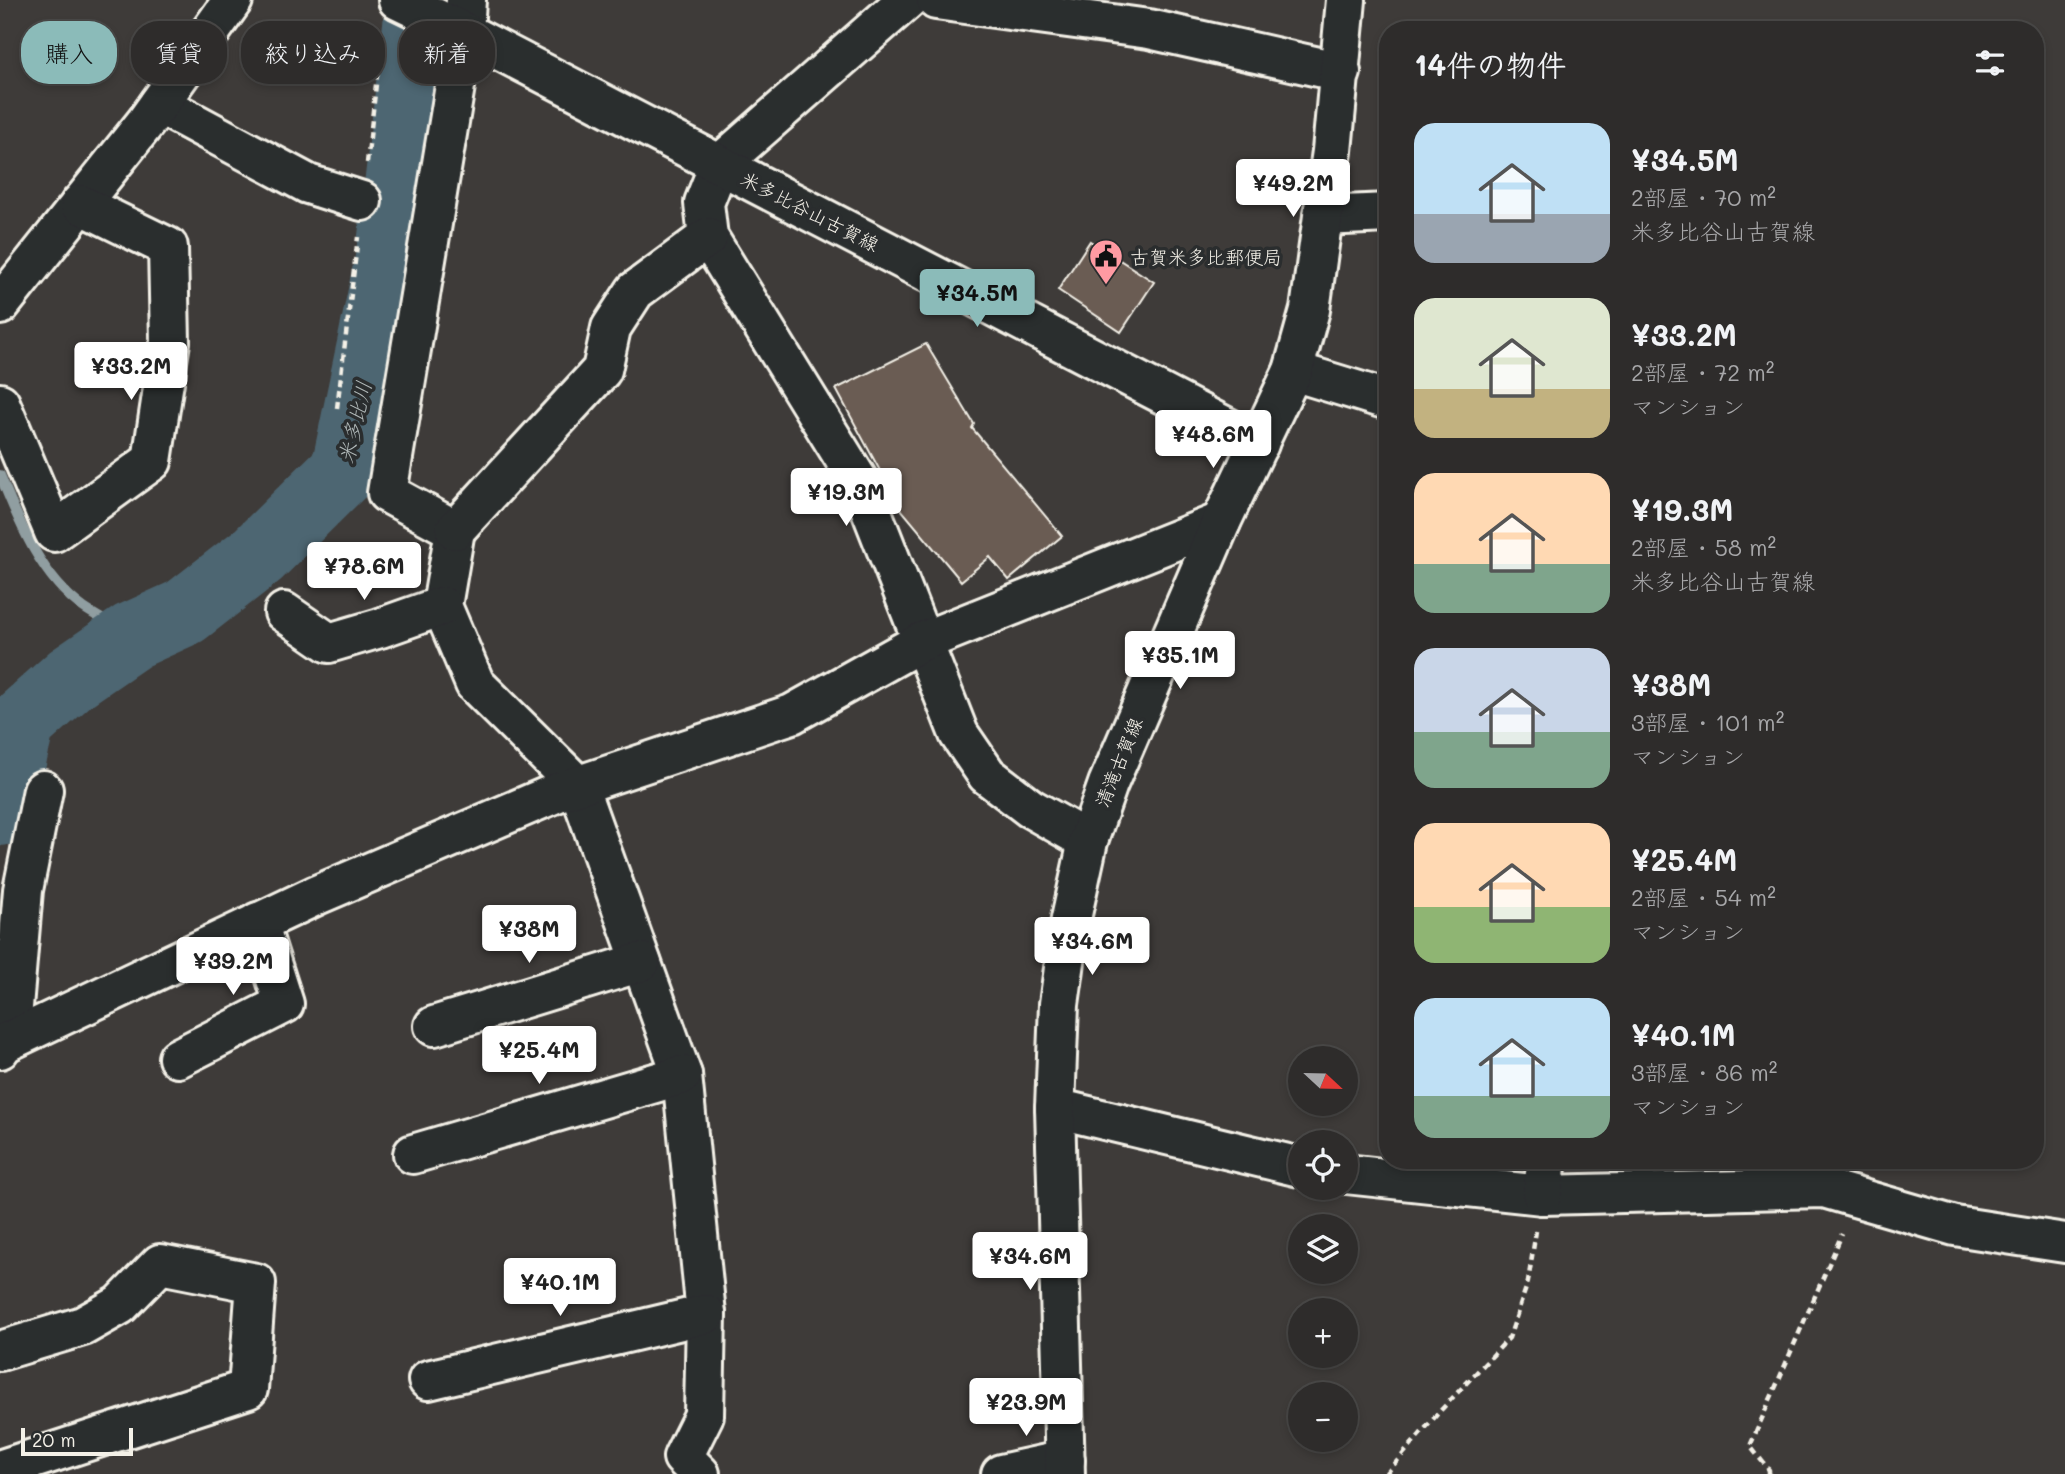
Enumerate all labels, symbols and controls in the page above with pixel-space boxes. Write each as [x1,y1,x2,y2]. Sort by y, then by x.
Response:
chip: 購入 [21,21,117,84]
chip: 賃貸 [131,21,227,84]
chip: 絞り込み [241,21,385,84]
chip: 新着 [399,21,495,84]
text: 14件の物件 [1414,44,1566,84]
icon: filters [1971,44,2009,82]
text: ¥34.5M [1631,139,1739,179]
icon: home [1470,151,1554,235]
pin: ¥49.2M [1236,160,1350,219]
street label: 米多比谷山古賀線 [737,165,883,257]
text: ¥49.2M [1252,167,1334,197]
text: 2部屋 · 70 m² [1631,182,1776,212]
text: 米多比谷山古賀線 [1631,216,1815,246]
public building icon: 古賀米多比郵便局 [1087,237,1125,286]
place label: 古賀米多比郵便局 [1130,244,1282,269]
pin: ¥34.5M [920,270,1034,329]
text: ¥34.5M [936,277,1018,307]
text: ¥33.2M [1631,314,1737,354]
icon: home [1470,326,1554,410]
pin: ¥33.2M [74,342,188,402]
text: ¥33.2M [90,350,172,380]
text: 2部屋 · 72 m² [1631,357,1775,387]
water label: 米多比川 [331,378,377,466]
text: マンション [1631,391,1745,421]
pin: ¥48.6M [1156,410,1270,470]
text: ¥48.6M [1171,418,1255,448]
pin: ¥19.3M [789,468,903,528]
text: ¥19.3M [807,476,885,506]
text: ¥19.3M [1631,489,1733,529]
icon: home [1470,501,1554,585]
text: 2部屋 · 58 m² [1631,532,1776,562]
pin: ¥78.6M [307,542,421,602]
text: ¥78.6M [323,550,405,580]
text: 米多比谷山古賀線 [1631,566,1815,596]
pin: ¥35.1M [1123,632,1237,691]
text: ¥35.1M [1141,639,1219,669]
text: ¥38M [1631,664,1712,704]
icon: home [1470,676,1554,760]
text: 3部屋 · 101 m² [1631,707,1784,737]
street label: 清滝古賀線 [1089,713,1147,811]
text: マンション [1631,741,1745,771]
text: ¥25.4M [1631,839,1737,879]
icon: home [1470,851,1554,935]
text: 2部屋 · 54 m² [1631,882,1776,912]
pin: ¥38M [488,906,570,965]
text: ¥38M [498,913,560,943]
text: マンション [1631,916,1745,946]
pin: ¥34.6M [1035,918,1149,977]
text: ¥34.6M [1050,925,1134,955]
pin: ¥39.2M [176,937,290,997]
text: ¥39.2M [192,945,274,975]
text: ¥40.1M [1631,1014,1736,1054]
pin: ¥25.4M [482,1026,596,1086]
icon: home [1470,1026,1554,1110]
text: ¥25.4M [498,1034,580,1064]
north arrow [1288,1046,1358,1116]
map controls [1288,1046,1358,1452]
text: 3部屋 · 86 m² [1631,1057,1777,1087]
text: マンション [1631,1091,1745,1121]
button: locate [1288,1130,1358,1200]
button: layers [1288,1214,1358,1284]
pin: ¥34.6M [973,1232,1087,1292]
text: ¥34.6M [988,1240,1072,1270]
pin: ¥40.1M [503,1258,617,1318]
text: ¥40.1M [520,1266,600,1296]
button: + [1288,1298,1358,1368]
pin: ¥23.9M [969,1378,1083,1438]
button: − [1288,1382,1358,1452]
text: ¥23.9M [985,1386,1067,1416]
scale bar [21,1425,133,1457]
text: 20 m [32,1427,76,1452]

